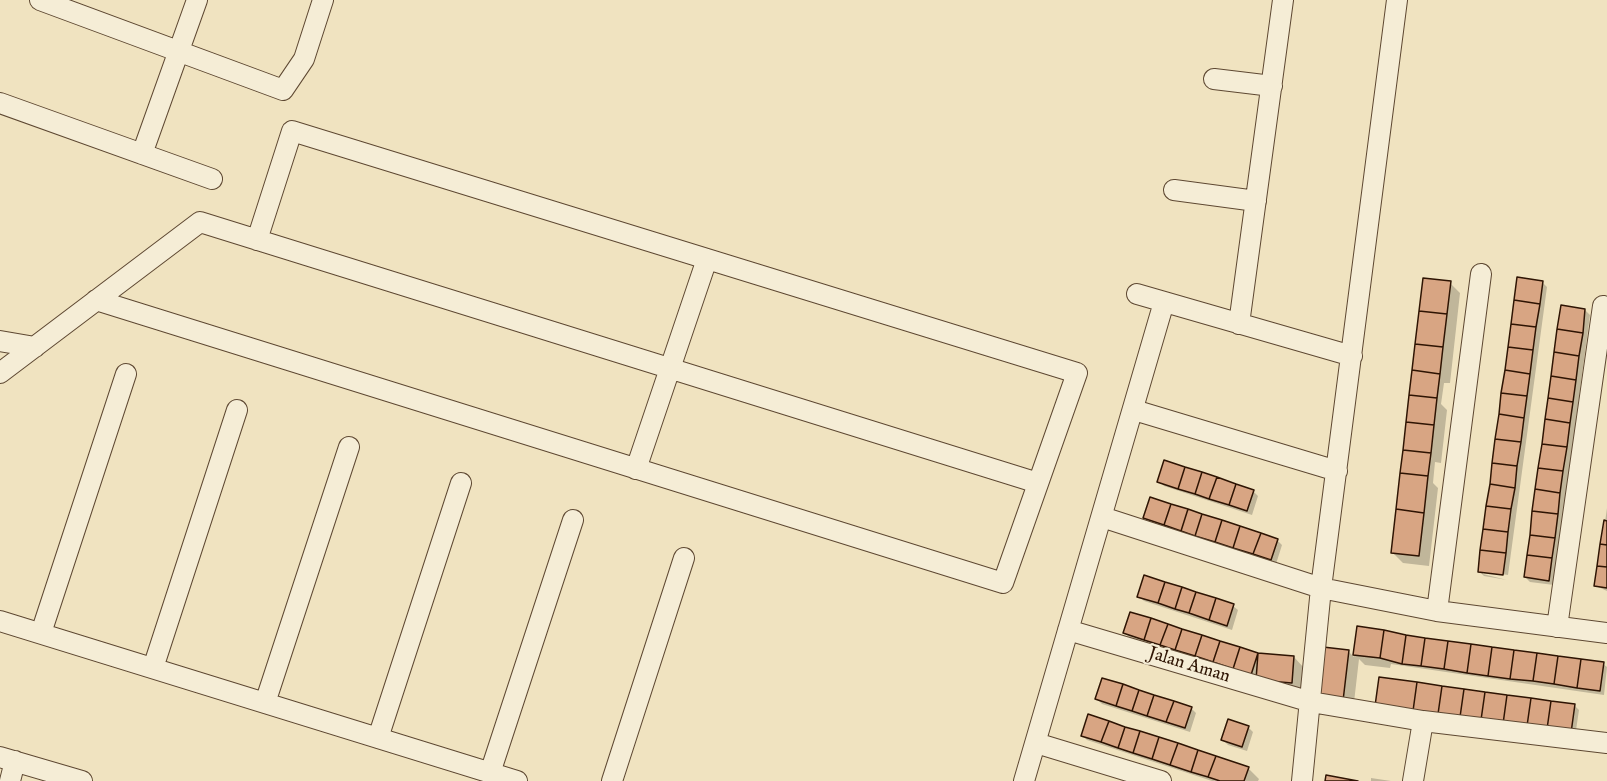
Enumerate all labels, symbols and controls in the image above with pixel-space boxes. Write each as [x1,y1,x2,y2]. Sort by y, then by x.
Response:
street label: Jalan Aman [1146,643,1232,689]

